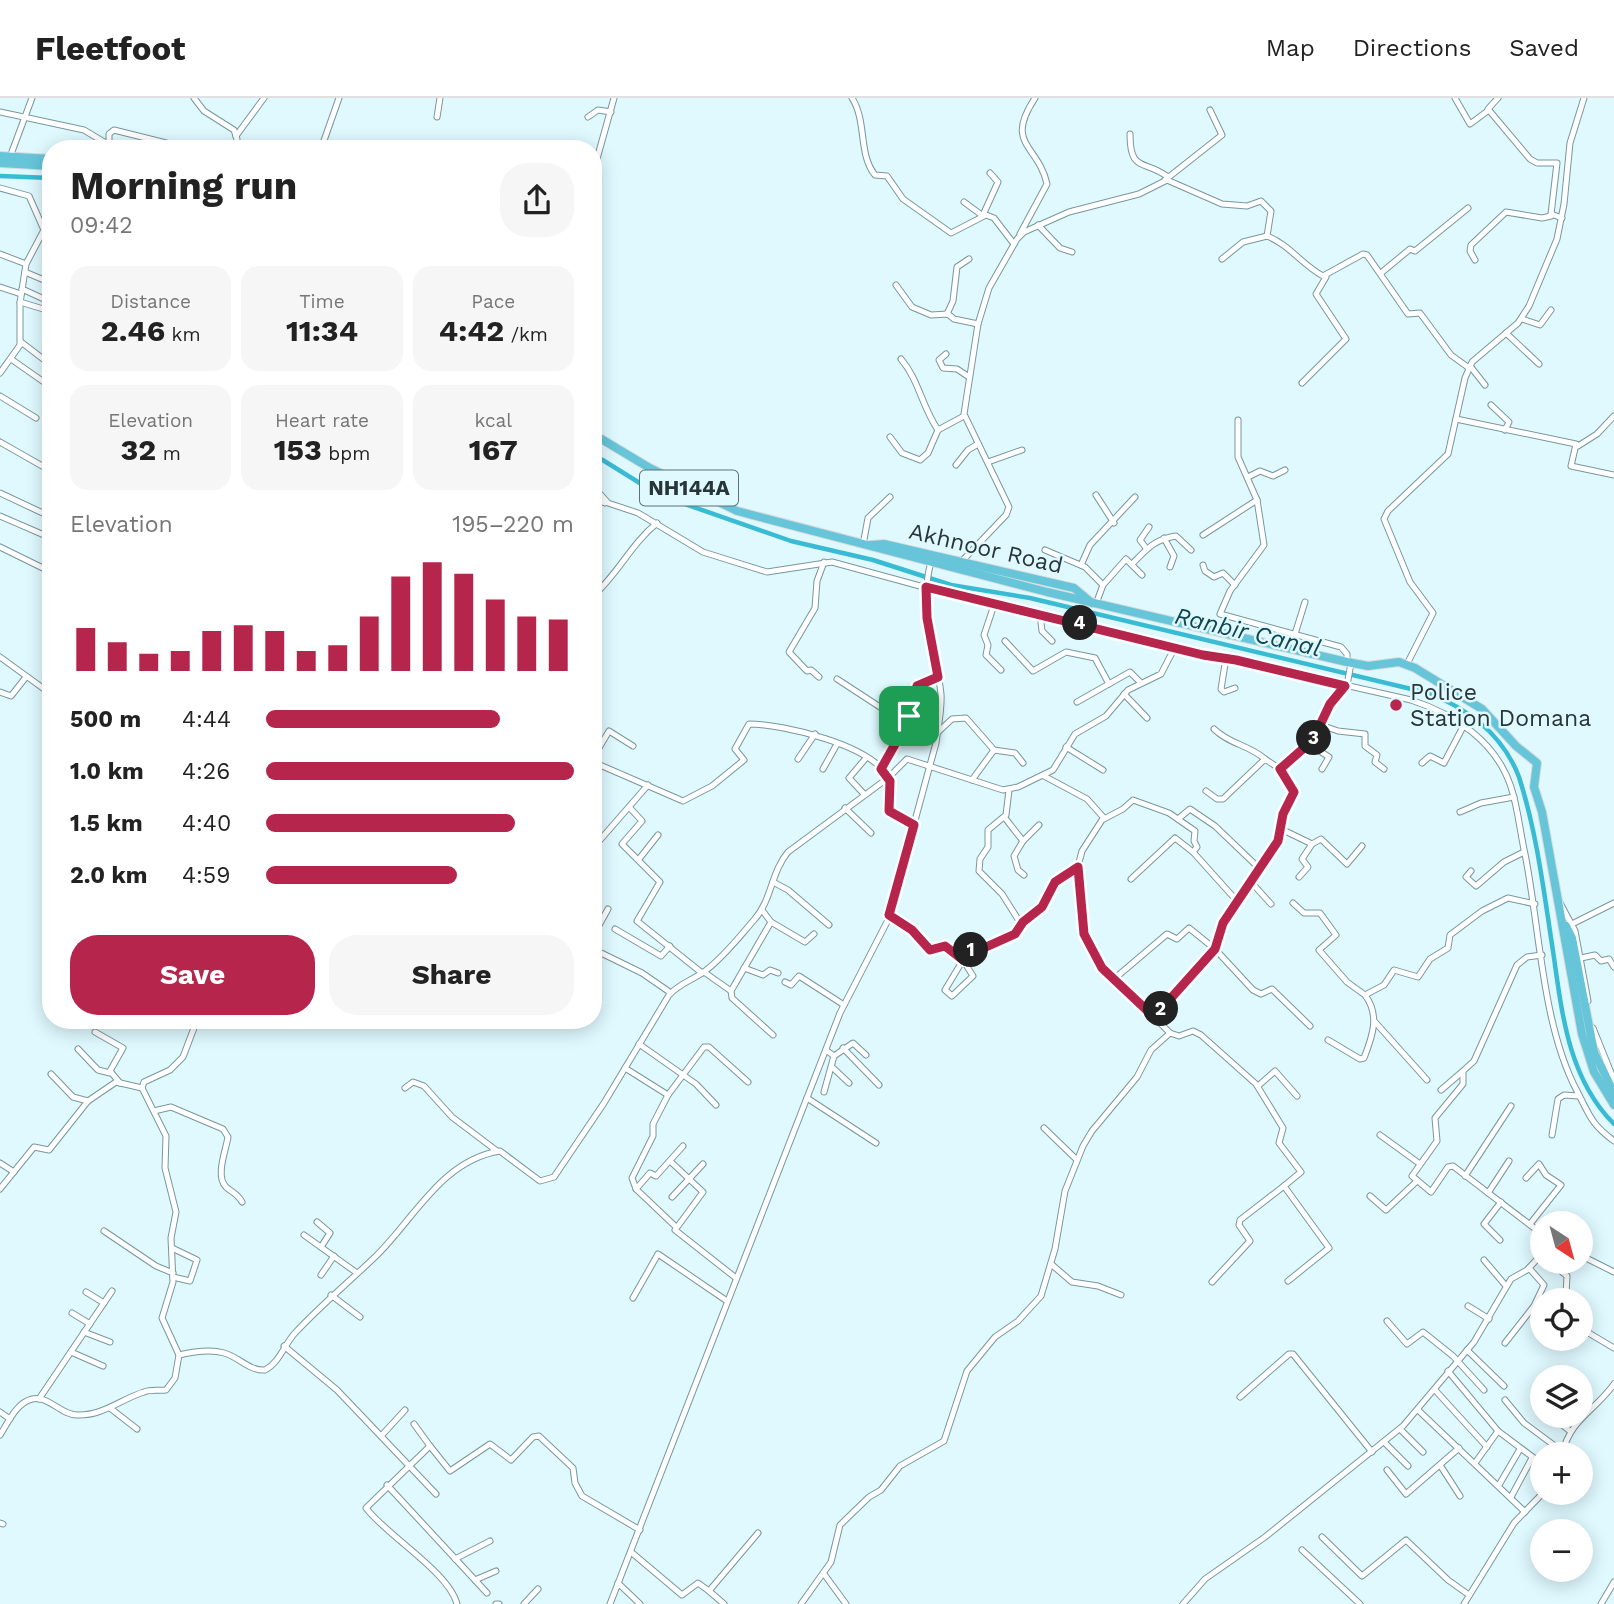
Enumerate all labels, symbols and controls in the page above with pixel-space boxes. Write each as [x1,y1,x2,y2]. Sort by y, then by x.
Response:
text: Fleetfoot [35,29,186,68]
text: Map [1266,34,1315,62]
text: Directions [1353,34,1471,62]
text: Saved [1509,34,1579,62]
button: share [500,163,574,237]
text: Morning run [70,164,297,208]
text: 09:42 [70,212,133,239]
text: Distance [110,290,191,313]
text: Time [299,290,345,313]
text: Pace [471,290,515,313]
text: 2.46 [101,313,165,348]
text: 11:34 [286,313,358,348]
text: 4:42 [439,313,504,348]
text: km [165,323,201,346]
text: /km [504,323,548,346]
text: Elevation [108,409,193,432]
text: Heart rate [275,409,369,432]
text: kcal [475,409,512,432]
text: 32 [121,432,156,467]
text: 153 [274,432,322,467]
text: 167 [469,432,518,467]
text: m [156,442,181,465]
text: bpm [322,442,370,465]
road number: NH144A [640,470,738,506]
text: Elevation [70,511,173,538]
text: 195–220 m [452,511,574,538]
street label: Akhnoor Road [906,518,1065,579]
water label: Ranbir Canal [1172,602,1324,662]
pin: 4 [1062,606,1098,640]
text: 4 [1073,611,1086,634]
place label: Police Station Domana [1410,679,1591,732]
pin [879,686,939,746]
icon: arrive [890,697,928,735]
marker: Police Station Domana [1388,697,1404,713]
text: 500 m [70,706,141,733]
text: 4:44 [182,706,231,733]
pin: 3 [1296,720,1332,756]
text: 3 [1308,726,1319,749]
text: 1.0 km [70,758,144,785]
text: 4:26 [182,758,230,785]
text: 1.5 km [70,810,143,837]
text: 4:40 [182,810,231,837]
text: 2.0 km [70,862,148,889]
text: 4:59 [182,862,230,889]
pin: 1 [954,932,988,968]
button: Save [70,935,315,1015]
button: Share [329,935,574,1015]
text: 1 [966,938,975,961]
pin: 2 [1144,992,1178,1026]
text: 2 [1155,997,1166,1020]
north arrow [1530,1211,1592,1274]
map controls [1530,1211,1593,1582]
button: locate [1530,1288,1593,1351]
button: layers [1530,1365,1593,1428]
button: + [1530,1442,1593,1505]
button: − [1530,1519,1593,1582]

